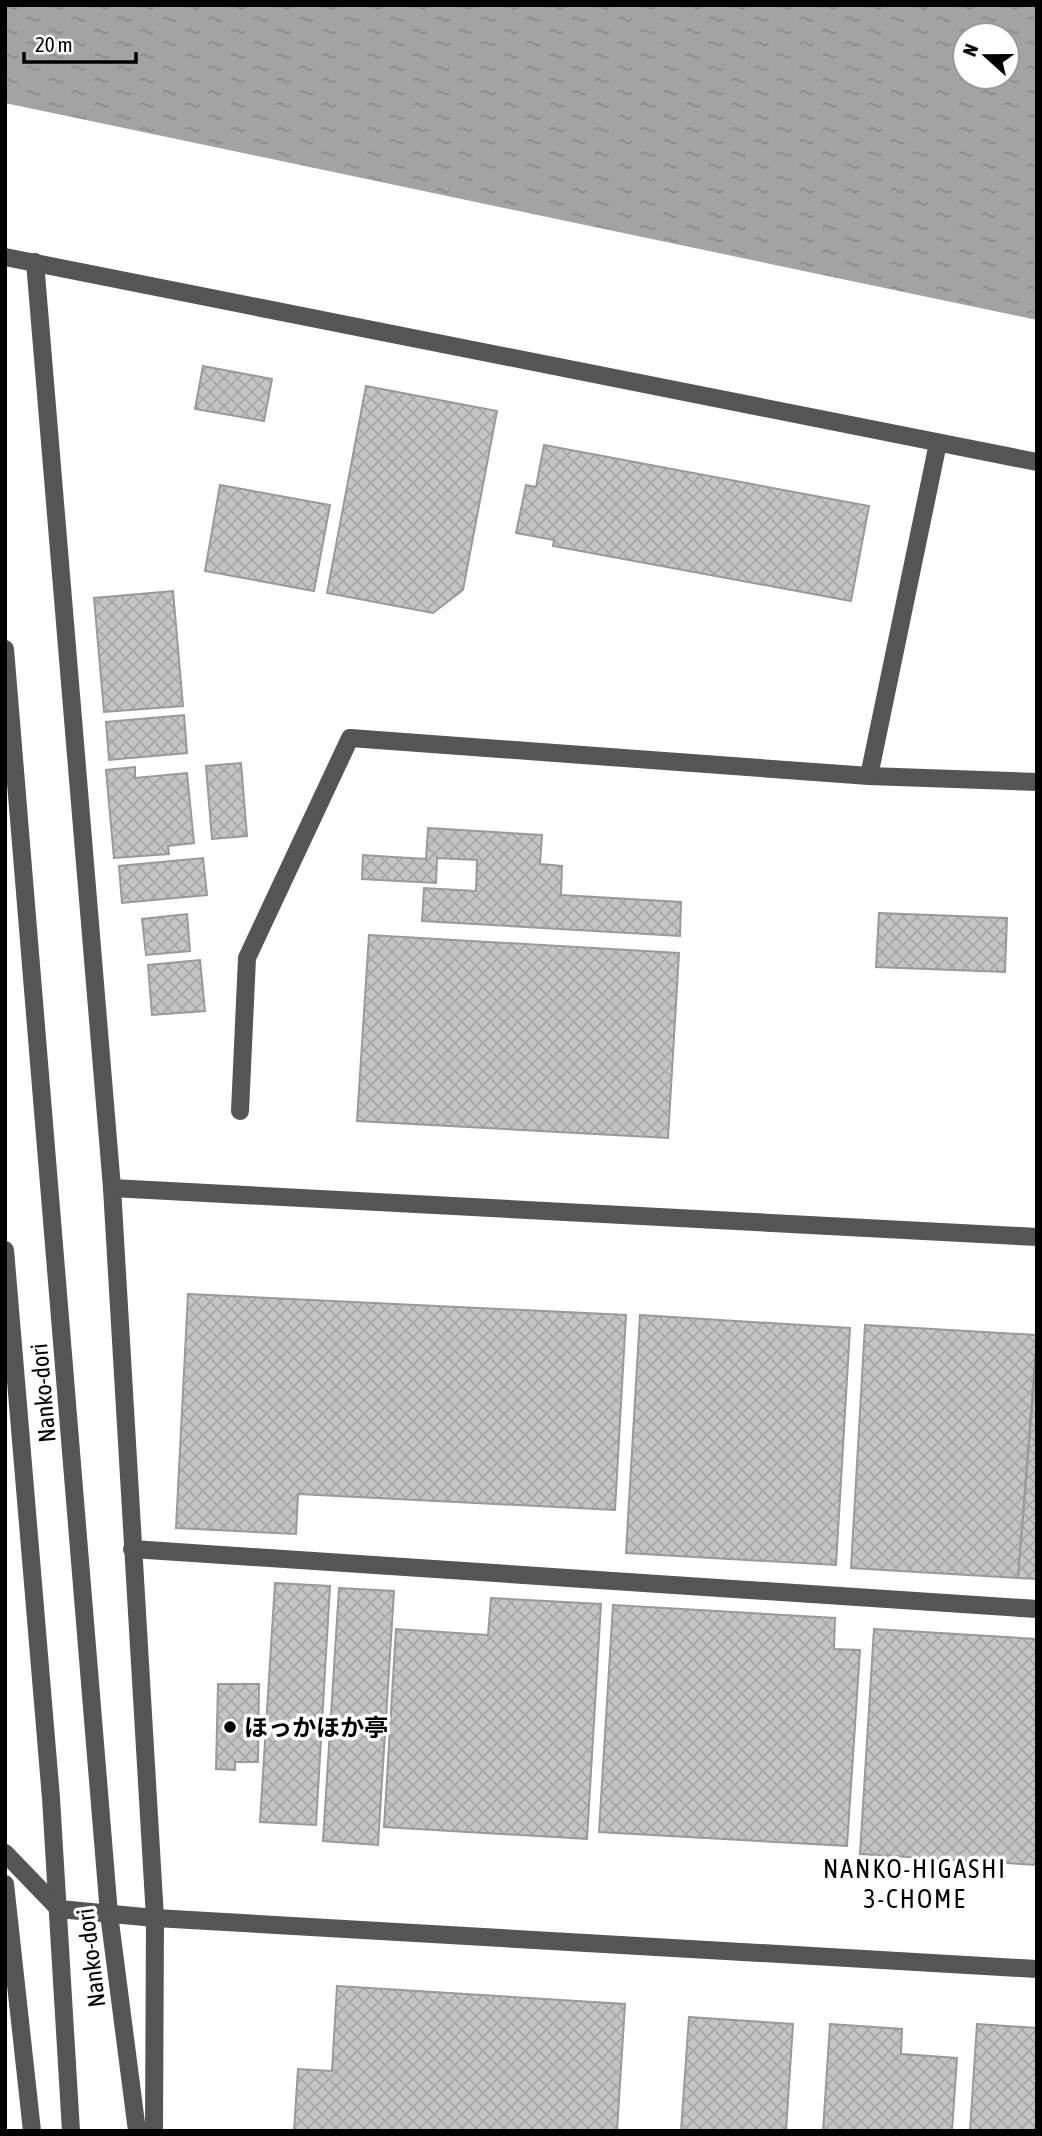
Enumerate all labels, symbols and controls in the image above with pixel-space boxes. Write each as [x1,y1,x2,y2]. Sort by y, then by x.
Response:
scale bar [24,21,136,65]
north arrow [951,21,1021,91]
text: 20 m [35,32,73,56]
text: N [958,41,982,59]
street label: Nanko-dori [25,1342,61,1444]
place label: ほっかほか亭 [244,1714,388,1741]
marker: ほっかほか亭 [222,1719,238,1735]
district label: NANKO-HIGASHI 3-CHOME [823,1854,1007,1914]
street label: Nanko-dori [72,1907,110,2009]

